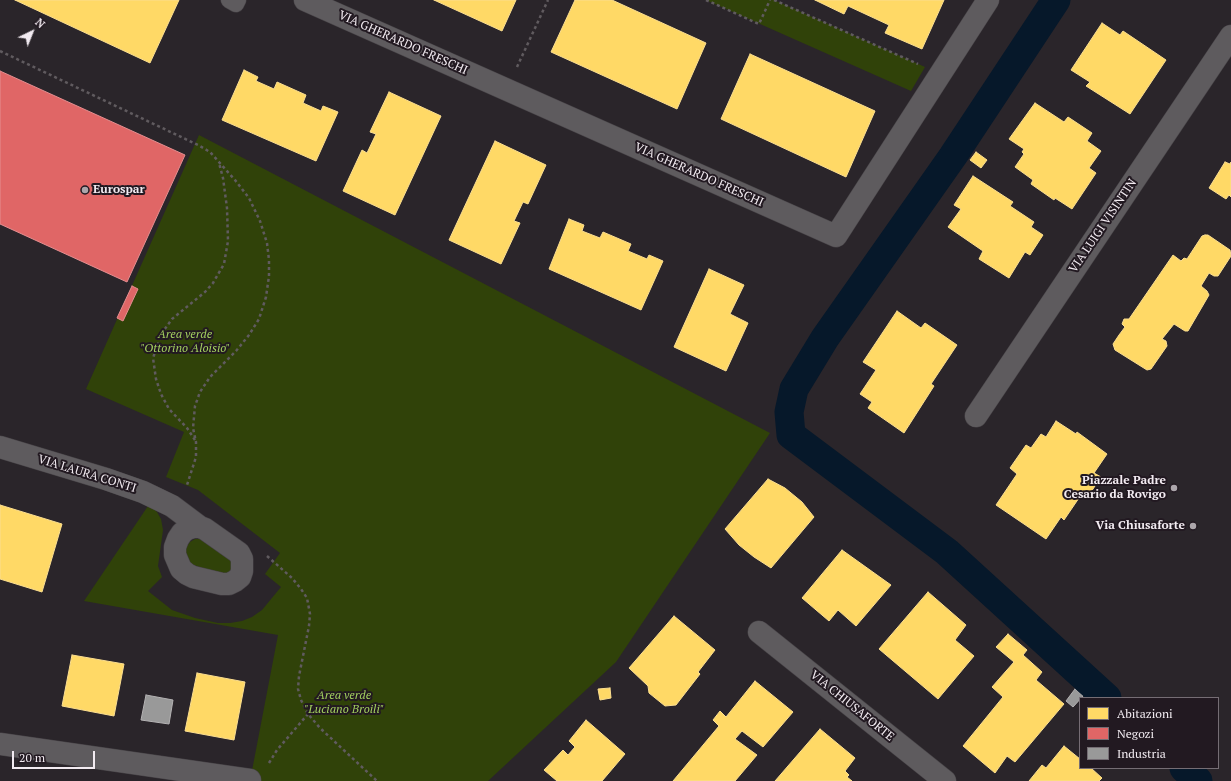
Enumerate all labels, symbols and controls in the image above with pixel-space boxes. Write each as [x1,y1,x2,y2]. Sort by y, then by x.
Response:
street label: VIA GHERARDO FRESCHI [336,8,470,78]
north arrow [12,12,52,52]
text: N [32,15,48,31]
street label: VIA GHERARDO FRESCHI [632,140,766,210]
street label: VIA LUIGI VISINTIN [1066,176,1140,276]
place label: Eurospar [93,183,145,197]
marker: Eurospar [80,185,90,195]
park label: Area verde "Ottorino Aloisio" [140,328,230,356]
street label: VIA LAURA CONTI [36,452,138,496]
place label: Piazzale Padre Cesario da Rovigo [1064,474,1166,502]
marker: Piazzale Padre Cesario da Rovigo [1169,483,1179,493]
place label: Via Chiusaforte [1095,519,1185,533]
marker: Via Chiusaforte [1188,521,1198,531]
street label: VIA CHIUSAFORTE [807,668,897,744]
park label: Area verde "Luciano Broili" [304,689,384,717]
legend [1079,697,1219,769]
text: Abitazioni [1117,706,1173,721]
text: Negozi [1117,726,1154,741]
scale bar [14,743,97,769]
text: Industria [1117,746,1166,761]
text: 20 m [19,750,45,765]

